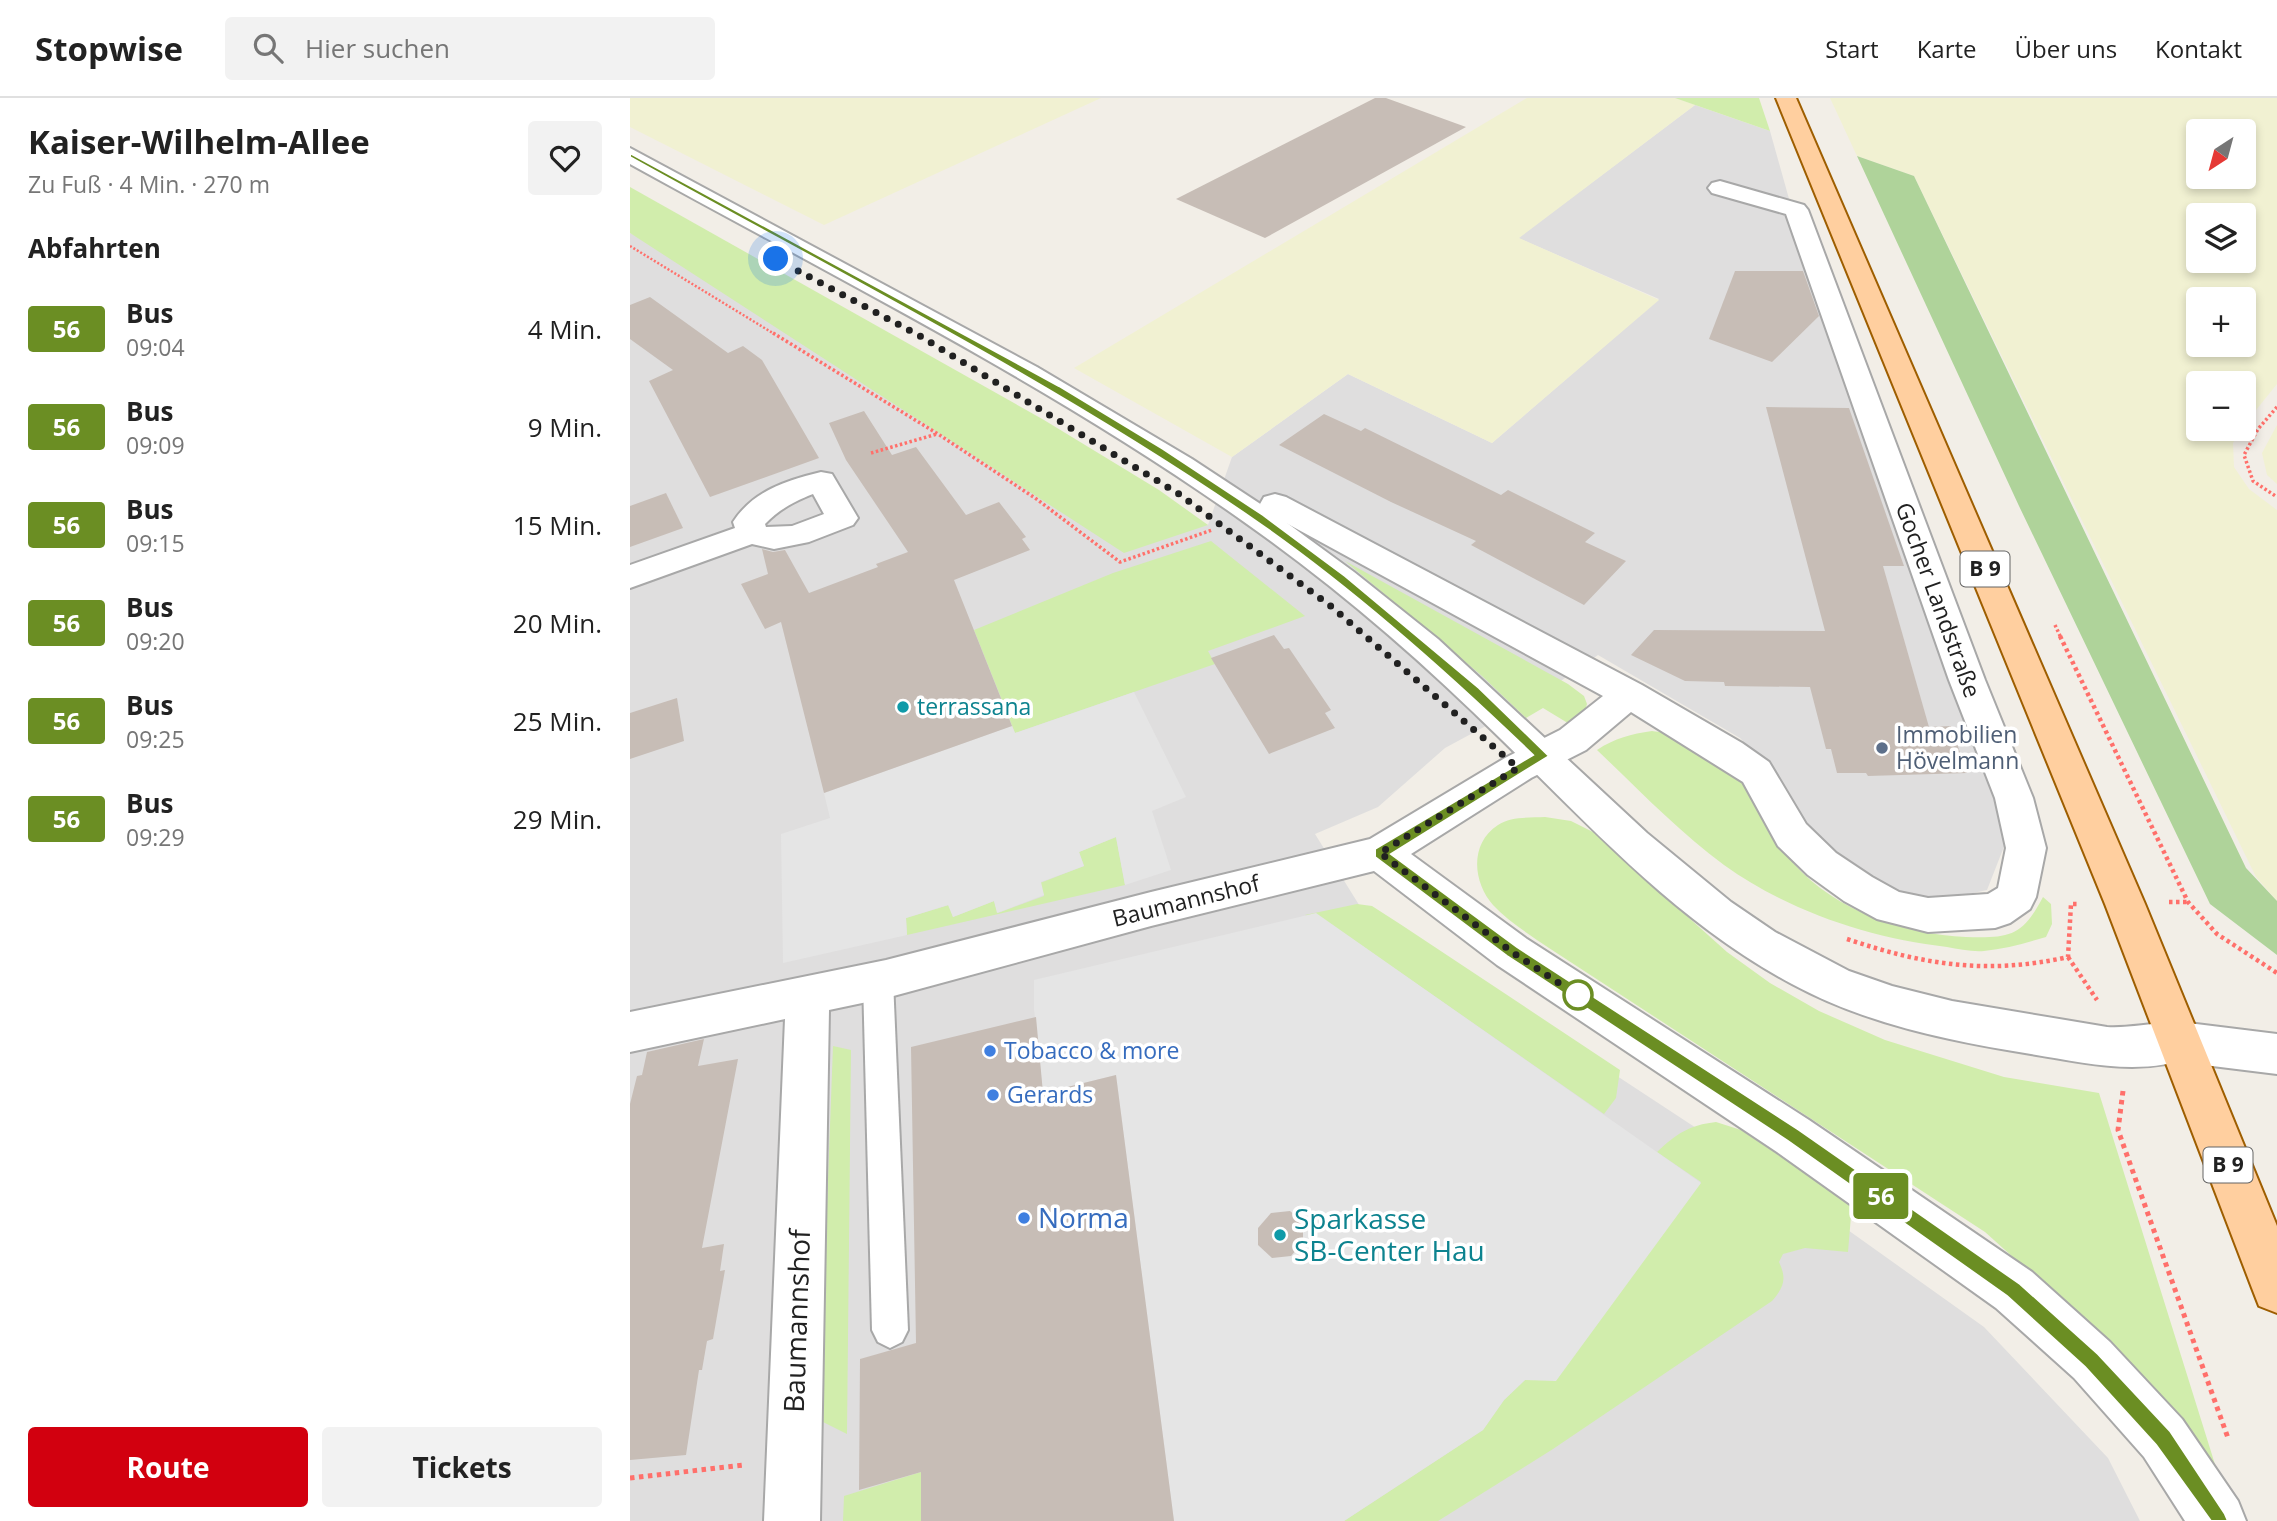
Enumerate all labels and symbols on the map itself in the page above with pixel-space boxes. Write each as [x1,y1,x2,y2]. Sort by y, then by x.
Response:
north arrow [2186,119,2256,189]
your location [758,241,793,276]
street label: Gocher Landstraße [1889,498,1989,702]
road number: B 9 [1960,552,2010,587]
place label: terrassana [917,690,1031,722]
marker: terrassana [895,699,911,715]
place label: Immobilien Hövelmann [1896,718,2019,776]
marker: Immobilien Hövelmann [1874,740,1890,756]
street label: Baumannshof [1109,866,1264,934]
unlabelled marker [1563,980,1593,1010]
place label: Tobacco & more [1004,1034,1179,1066]
marker: Tobacco & more [982,1043,998,1059]
place label: Gerards [1007,1078,1093,1110]
marker: Gerards [985,1087,1001,1103]
road number: B 9 [2204,1148,2252,1182]
line badge: 56 [1850,1173,1912,1219]
place label: Norma [1038,1198,1129,1236]
place label: Sparkasse SB-Center Hau [1294,1199,1485,1269]
marker: Norma [1016,1210,1032,1226]
street label: Baumannshof [774,1227,818,1413]
marker: Sparkasse SB-Center Hau [1272,1227,1288,1243]

